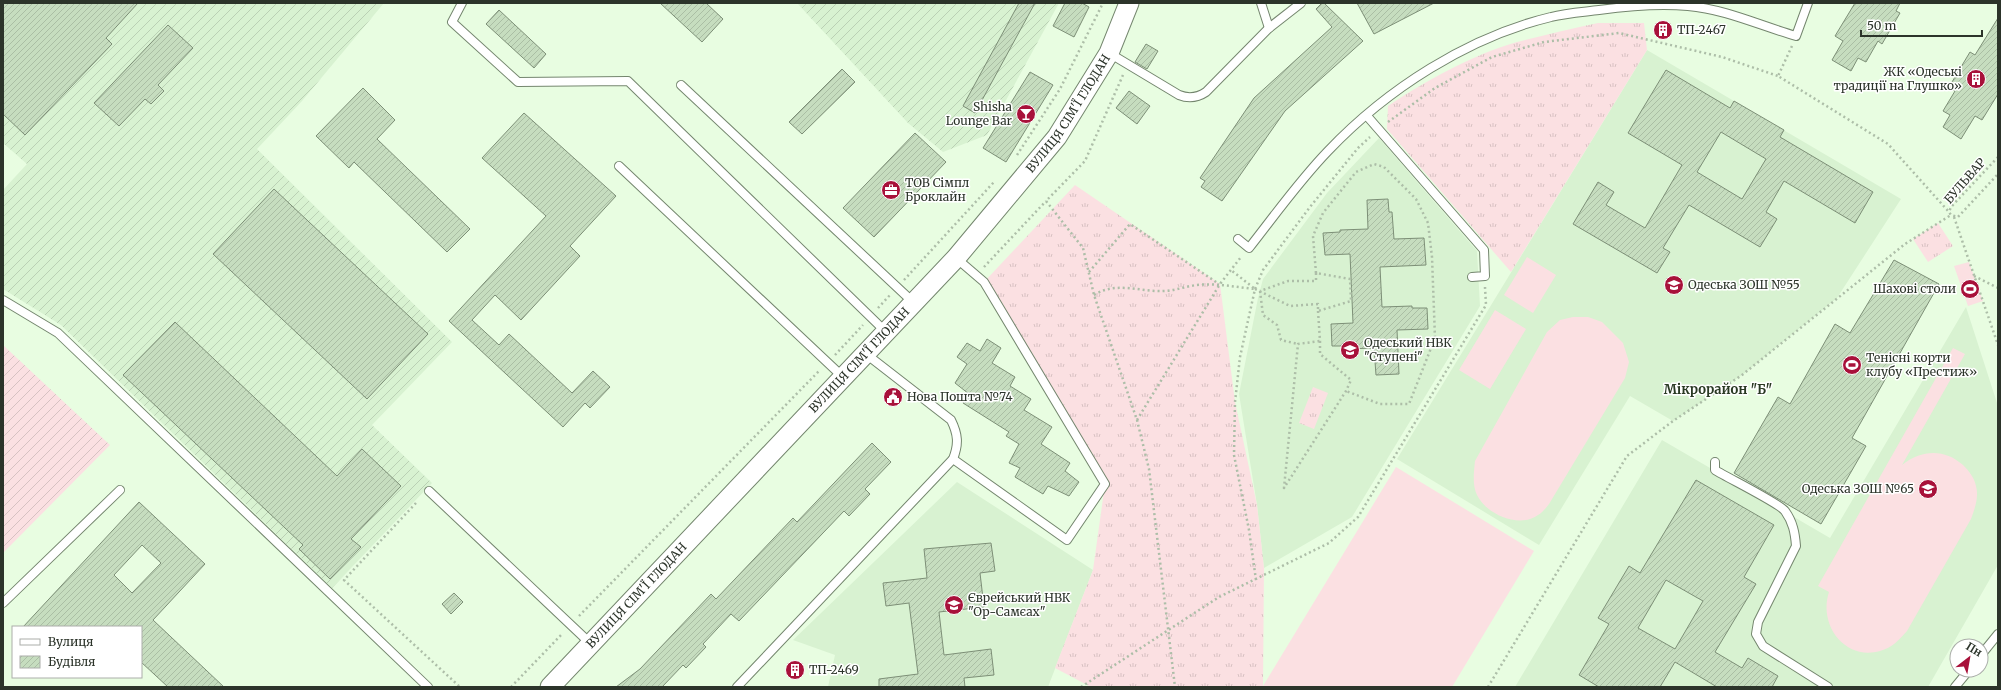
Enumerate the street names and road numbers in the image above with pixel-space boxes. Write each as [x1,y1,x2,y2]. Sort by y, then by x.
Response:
street label: ВУЛИЦЯ СІМ'Ї ГЛОДАН [1023,51,1113,175]
street label: БУЛЬВАР [1941,154,1989,207]
street label: ВУЛИЦЯ СІМ'Ї ГЛОДАН [806,304,913,416]
street label: ВУЛИЦЯ СІМ'Ї ГЛОДАН [583,539,690,651]

